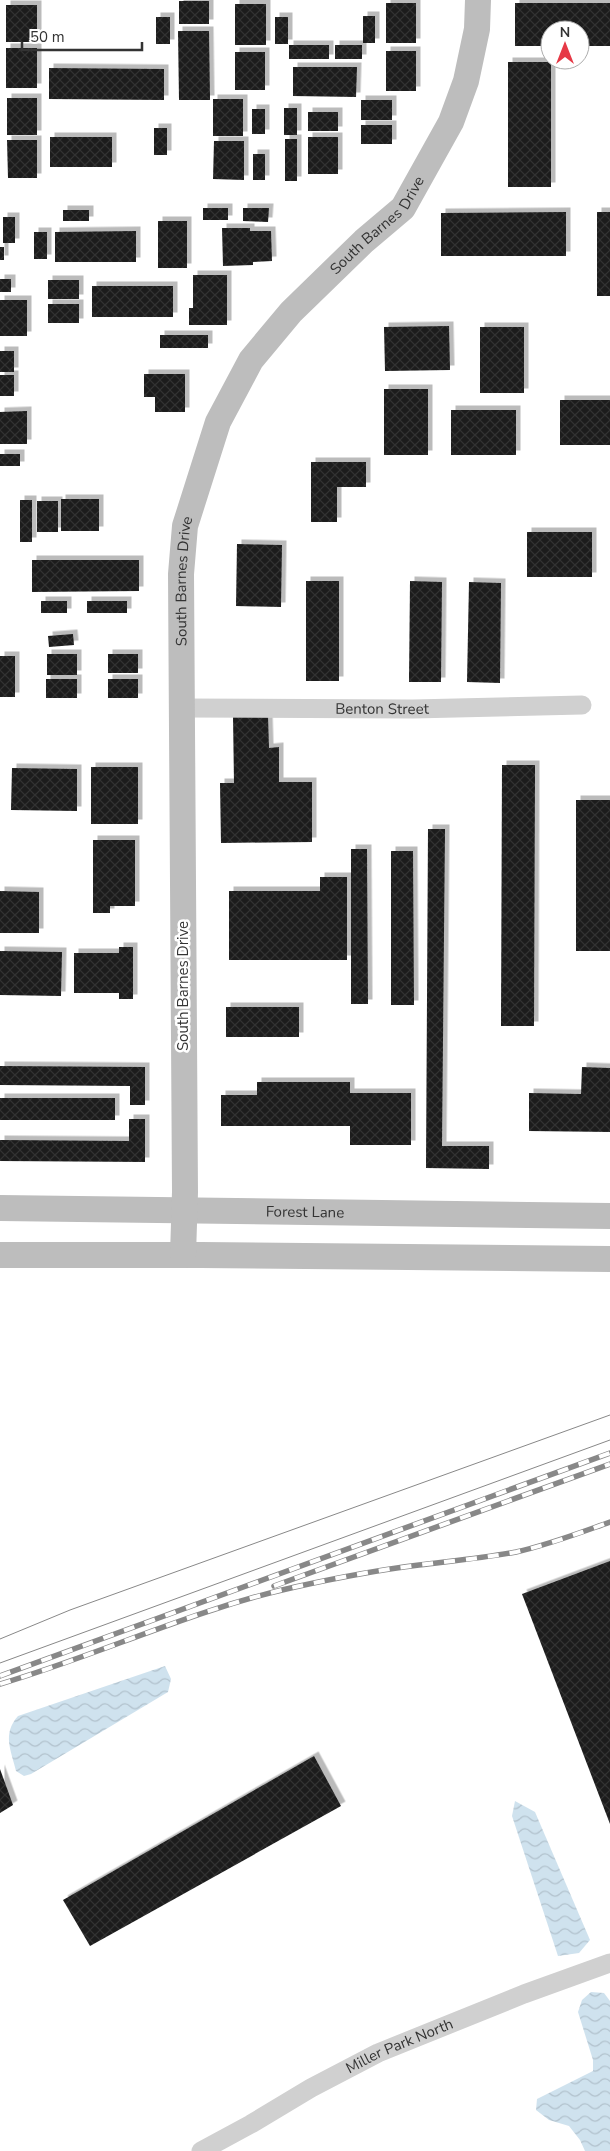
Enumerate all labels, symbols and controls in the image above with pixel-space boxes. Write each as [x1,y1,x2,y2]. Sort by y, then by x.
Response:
scale bar [22,20,142,52]
north arrow [540,20,590,70]
text: N [560,23,570,42]
text: 50 m [30,27,65,47]
street label: South Barnes Drive [325,172,429,279]
street label: South Barnes Drive [171,513,198,646]
street label: Benton Street [335,699,430,719]
street label: South Barnes Drive [173,921,193,1051]
street label: Forest Lane [266,1201,344,1223]
street label: Miller Park North [342,2014,456,2078]

